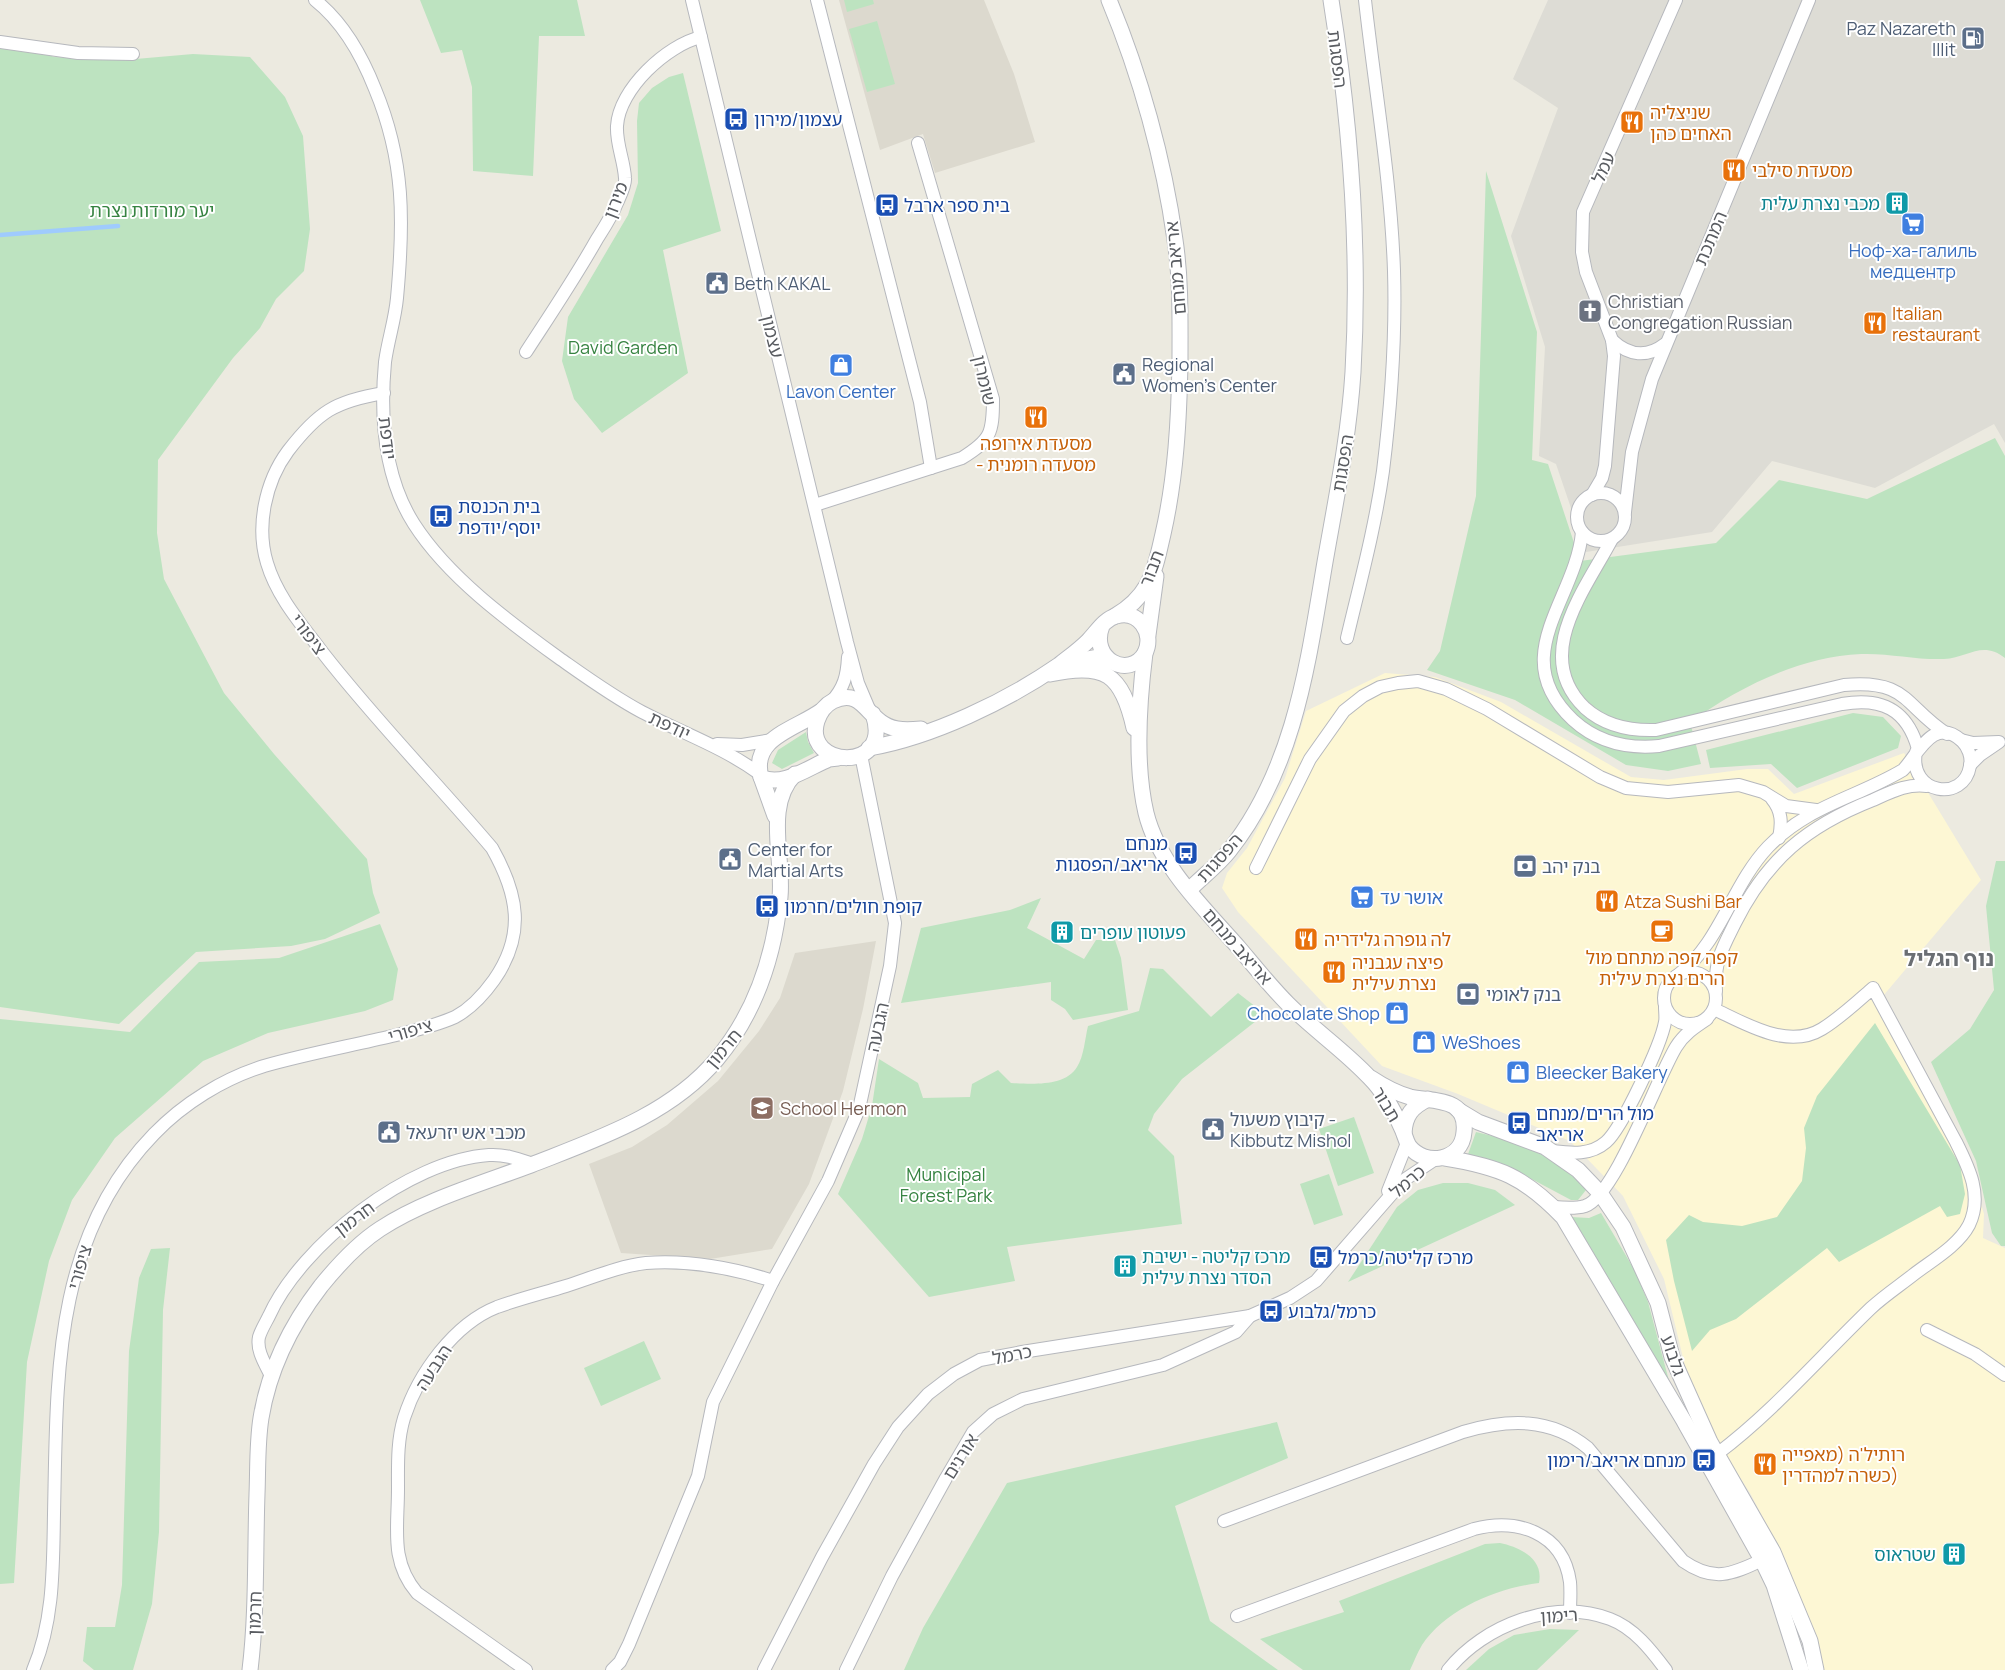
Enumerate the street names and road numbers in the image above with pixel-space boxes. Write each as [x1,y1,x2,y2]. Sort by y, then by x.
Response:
street label: הפסגות [1323,29,1353,89]
street label: עמל [1586,148,1620,186]
street label: מירון [597,178,633,222]
street label: המתכת [1688,207,1732,269]
street label: אריאב מנחם [1159,220,1191,316]
street label: עצמון [756,312,790,360]
street label: שומרון [968,352,1002,408]
street label: יודפת [373,415,403,461]
street label: הפסגות [1326,432,1358,494]
street label: תבור [1133,546,1169,590]
street label: ציפורי [286,609,332,659]
street label: יודפת [645,705,695,745]
street label: הפסגות [1191,827,1247,887]
street label: אריאב מנחם [1198,903,1278,989]
street label: הגבעה [860,1000,894,1054]
street label: ציפורי [385,1012,435,1048]
street label: חרמון [700,1023,746,1073]
street label: תבור [1367,1082,1407,1126]
street label: כרמל [1384,1159,1430,1203]
street label: חרמון [329,1195,379,1241]
street label: ציפורי [61,1242,97,1292]
street label: גלבוע [1656,1331,1692,1379]
street label: כרמל [990,1338,1034,1370]
street label: הגבעה [409,1339,457,1395]
street label: אורנים [937,1429,983,1483]
street label: חרמון [241,1590,267,1636]
street label: רימון [1539,1602,1579,1628]

